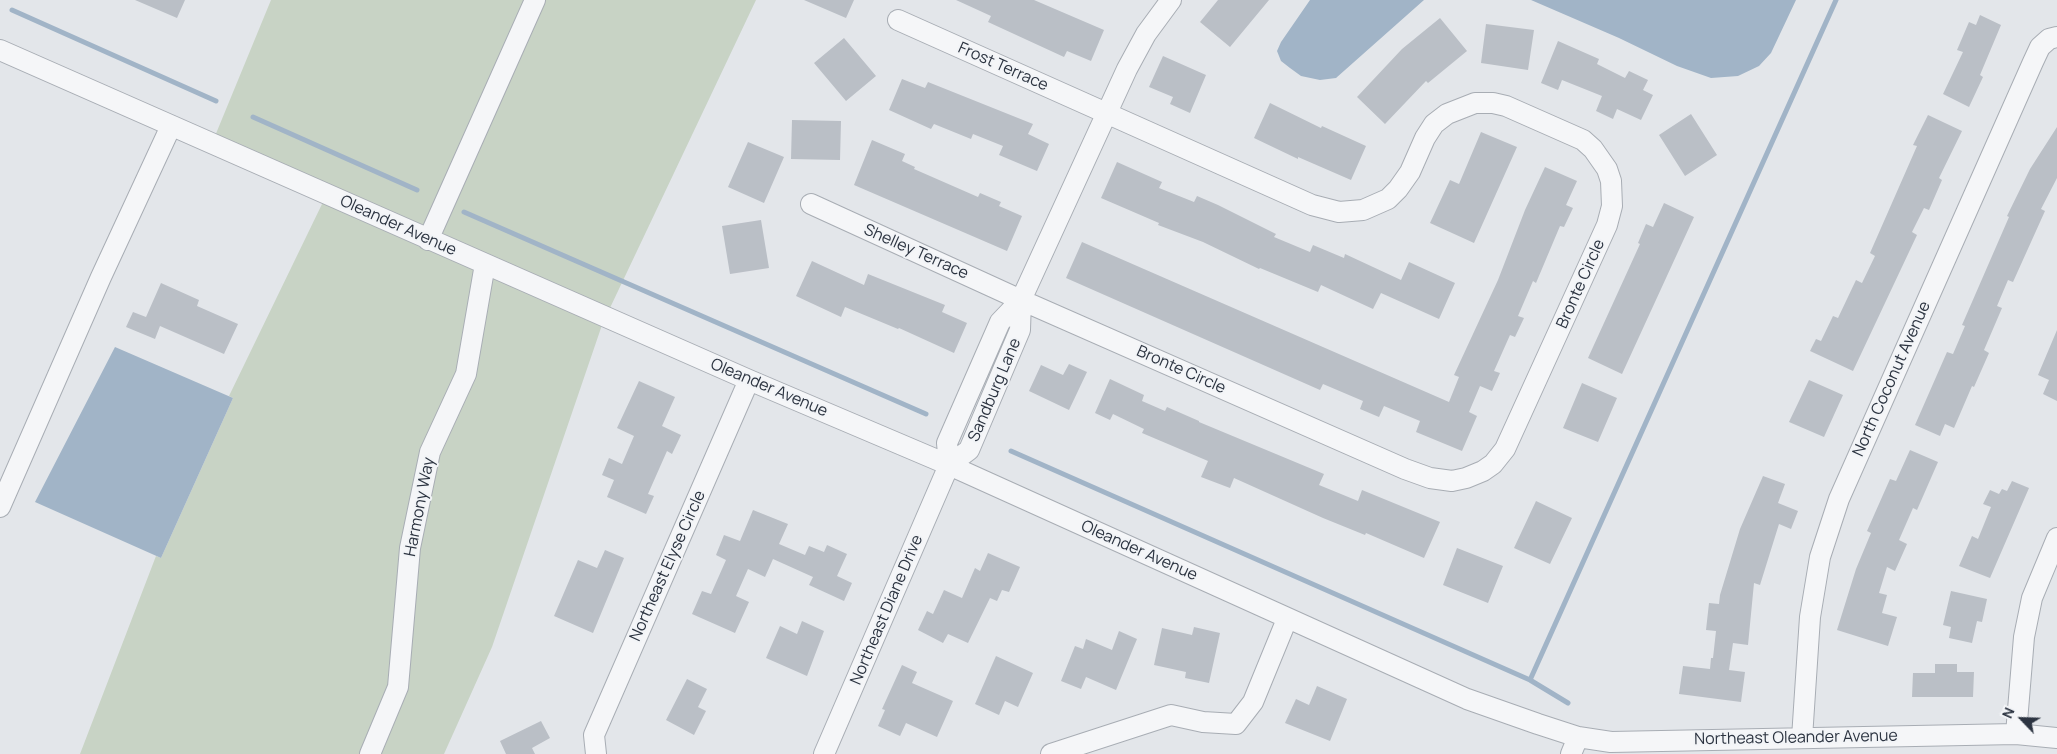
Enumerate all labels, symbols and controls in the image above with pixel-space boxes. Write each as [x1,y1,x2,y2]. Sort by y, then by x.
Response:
street label: Frost Terrace [955,39,1051,95]
street label: Oleander Avenue [337,192,459,260]
street label: Shelley Terrace [861,220,971,284]
street label: Bronte Circle [1553,236,1609,332]
street label: North Coconut Avenue [1849,299,1935,459]
street label: Sandburg Lane [965,335,1025,445]
street label: Bronte Circle [1133,342,1229,398]
street label: Oleander Avenue [708,355,830,421]
street label: Harmony Way [401,456,439,558]
street label: Northeast Elyse Circle [626,488,710,644]
street label: Oleander Avenue [1078,517,1200,585]
street label: Northeast Diane Drive [847,532,927,688]
north arrow [1997,694,2047,744]
text: N [1997,704,2019,721]
street label: Northeast Oleander Avenue [1694,727,1898,749]

